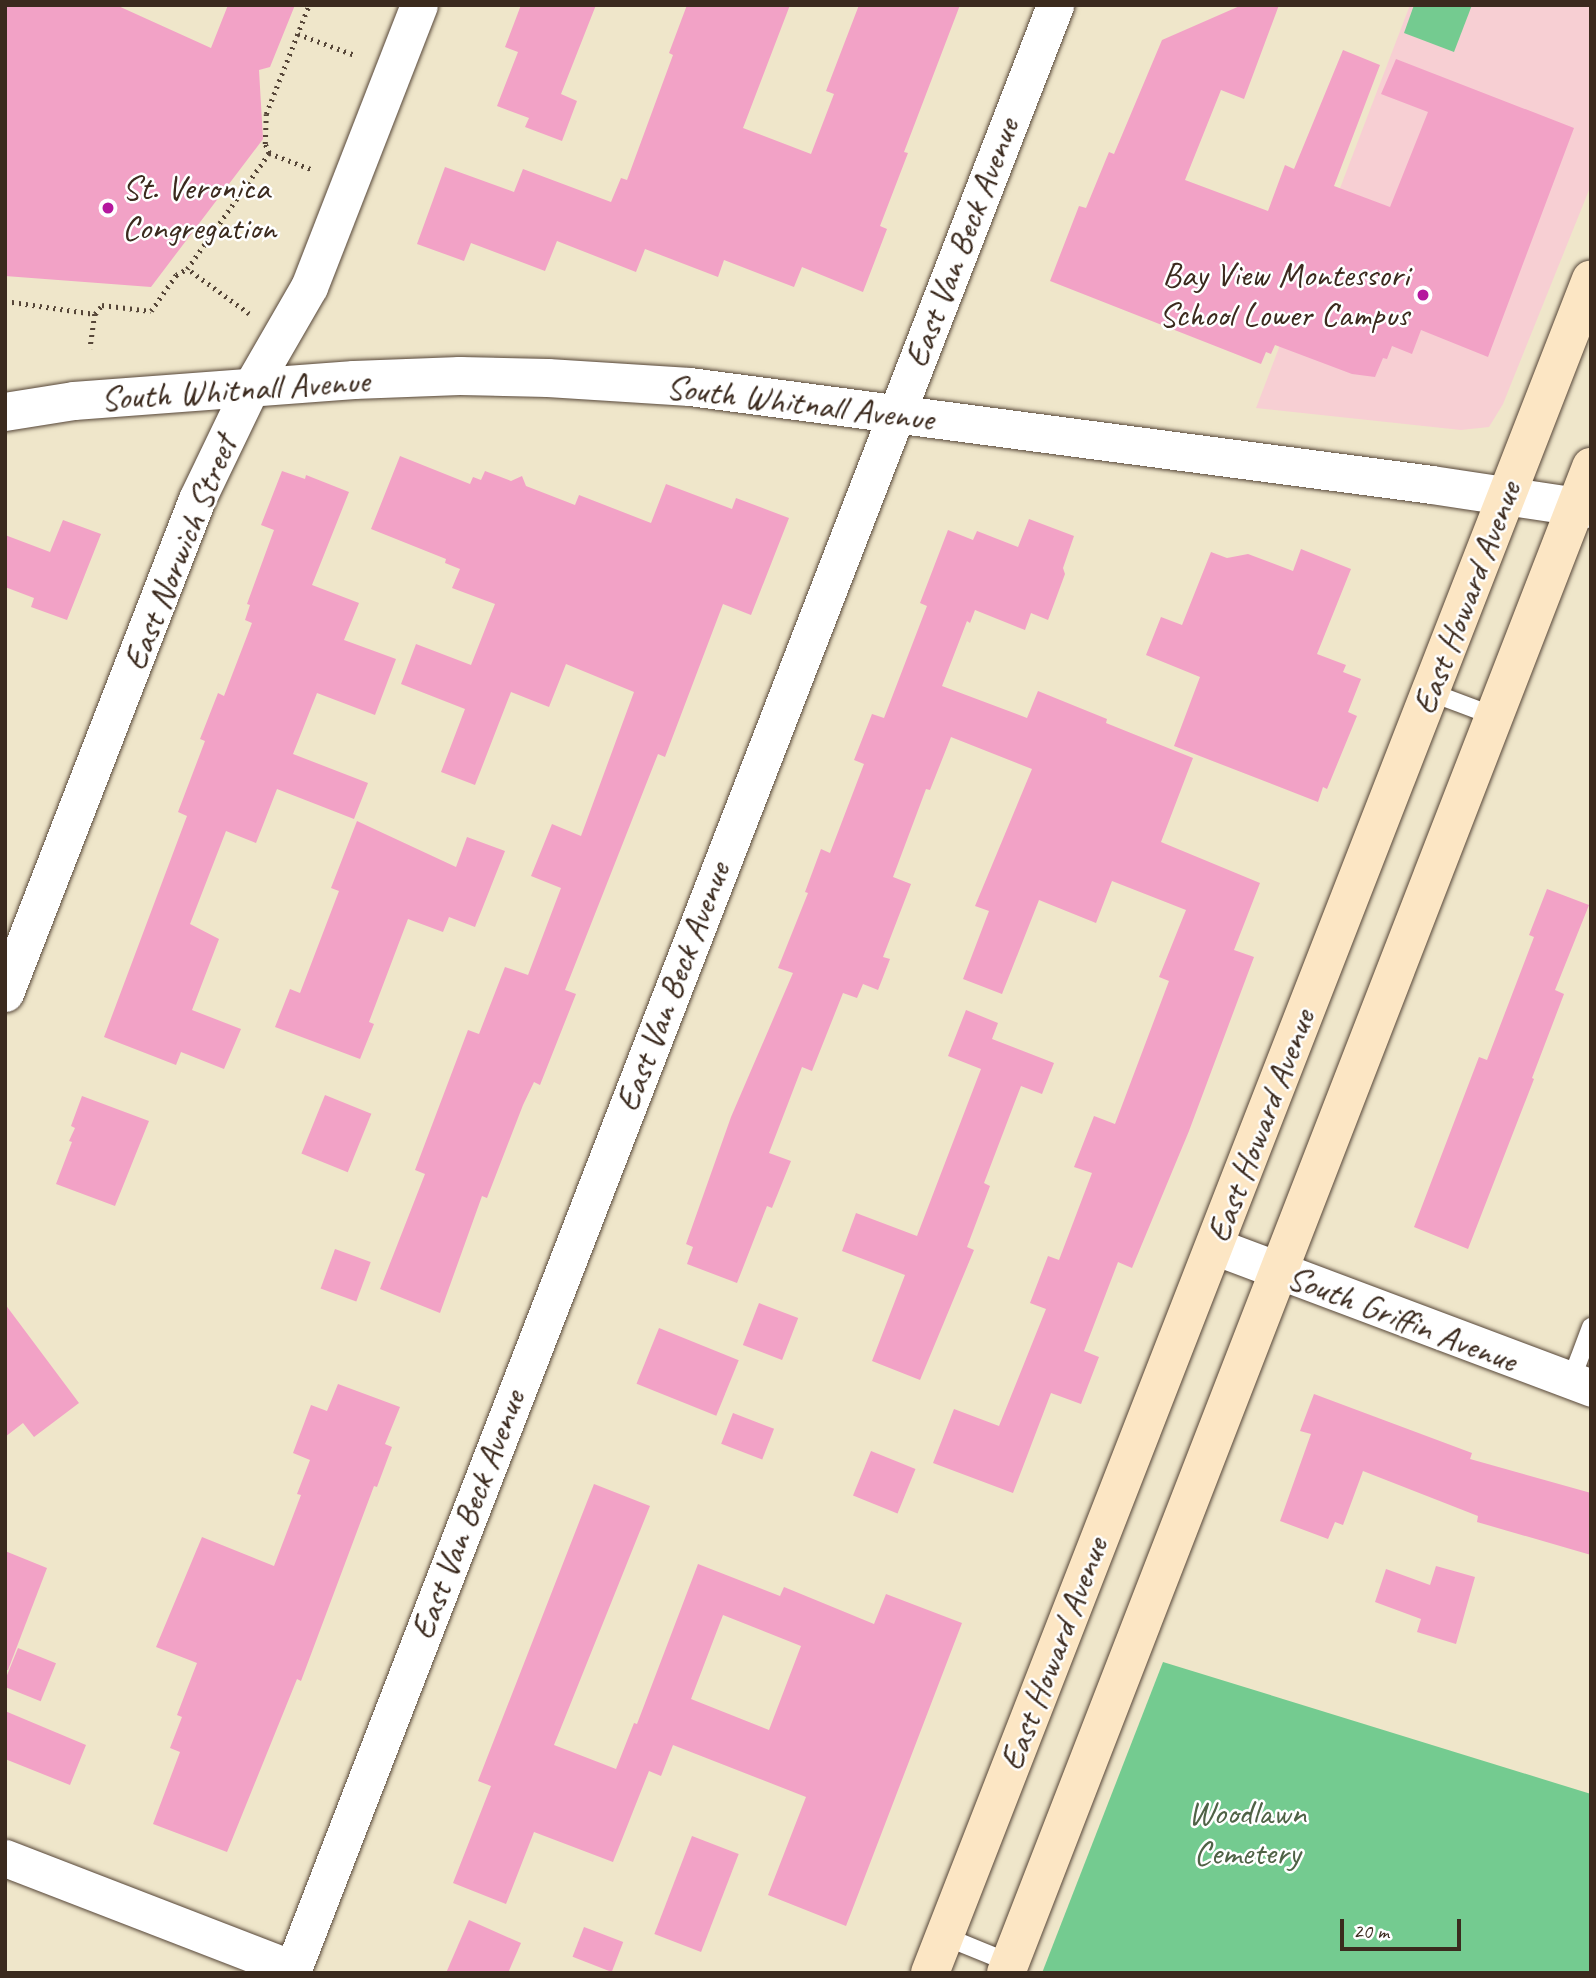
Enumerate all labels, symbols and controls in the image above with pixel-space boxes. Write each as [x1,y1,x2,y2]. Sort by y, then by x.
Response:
street label: East Van Beck Avenue [895,112,1029,374]
place label: St. Veronica Congregation [122,167,276,249]
marker: St. Veronica Congregation [100,200,116,216]
place label: Bay View Montessori School Lower Campus [1158,254,1409,336]
marker: Bay View Montessori School Lower Campus [1415,287,1431,303]
street label: South Whitnall Avenue [99,360,371,420]
street label: South Whitnall Avenue [664,366,936,440]
street label: East Norwich Street [114,429,246,677]
street label: East Howard Avenue [1404,476,1530,720]
street label: East Van Beck Avenue [606,856,740,1118]
street label: East Howard Avenue [1198,1004,1324,1248]
street label: South Griffin Avenue [1282,1256,1522,1382]
street label: East Van Beck Avenue [401,1384,535,1646]
street label: East Howard Avenue [991,1532,1117,1776]
park label: Woodlawn Cemetery [1188,1792,1306,1874]
scale bar [1344,1904,1465,1948]
text: 20 m [1353,1918,1389,1944]

